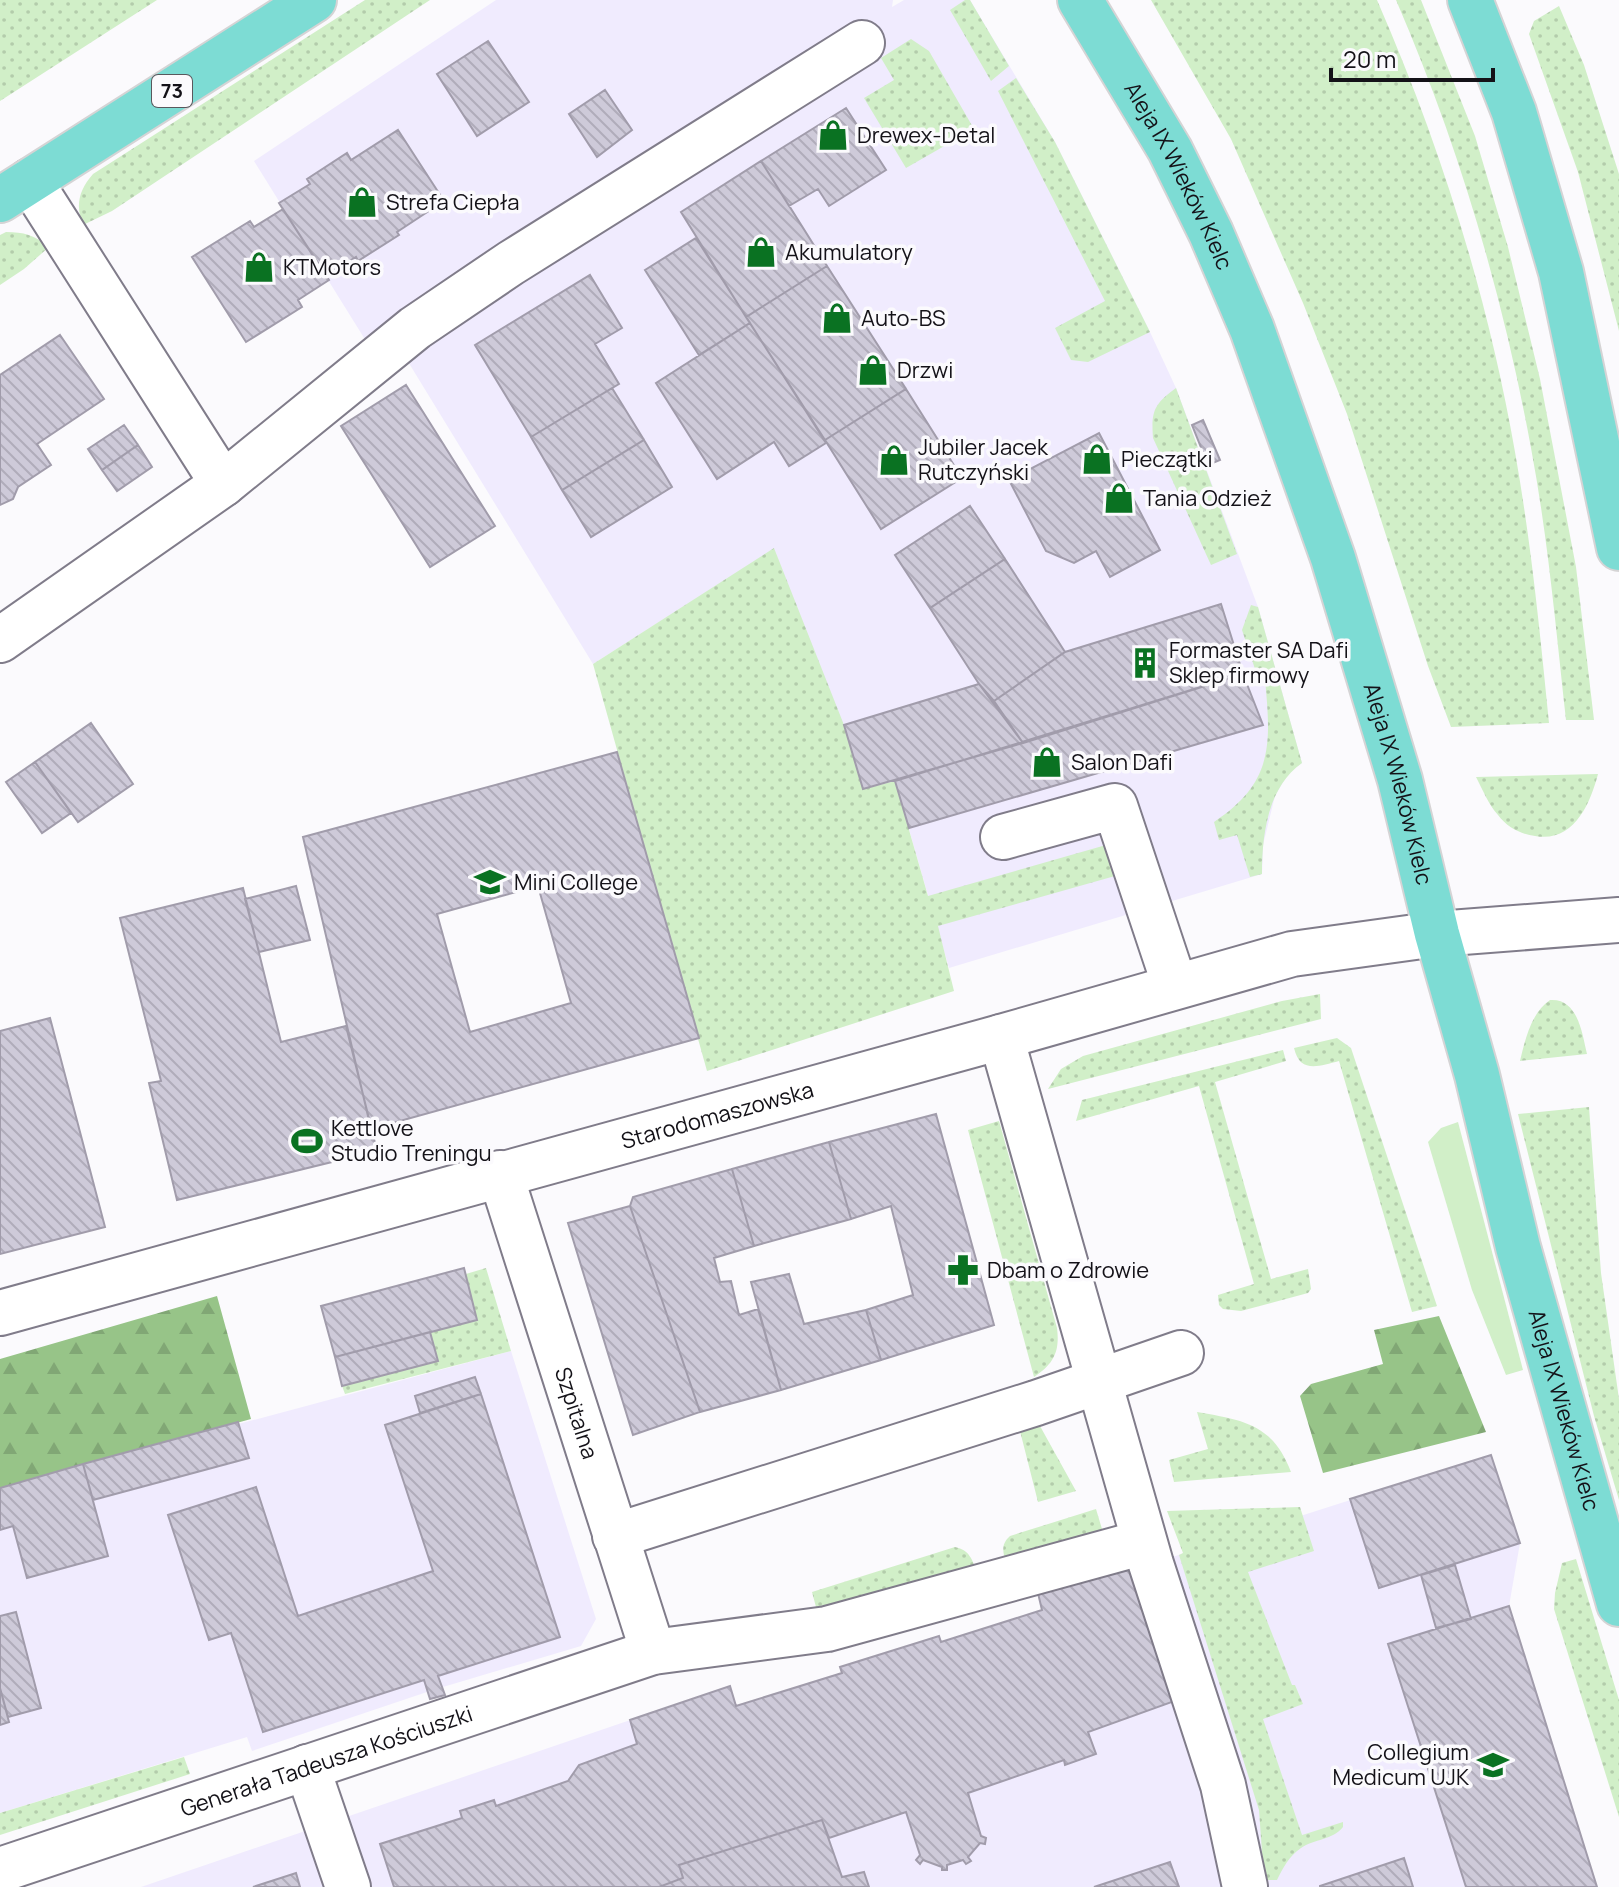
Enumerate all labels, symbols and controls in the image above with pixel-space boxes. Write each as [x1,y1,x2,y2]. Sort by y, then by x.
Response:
scale bar [1331,32,1493,82]
text: 20 m [1343,42,1396,75]
road number: 73 [152,75,192,107]
street label: Aleja IX Wieków Kielc [1118,76,1240,274]
shop icon: Drewex-Detal [816,118,850,152]
place label: Drewex-Detal [857,120,995,150]
shop icon: Strefa Ciepła [345,185,379,219]
place label: Strefa Ciepła [386,187,520,217]
shop icon: Akumulatory [744,235,778,269]
place label: Akumulatory [785,237,913,267]
shop icon: KTMotors [242,250,276,284]
place label: KTMotors [283,252,381,282]
shop icon: Auto-BS [820,301,854,335]
place label: Auto-BS [861,303,946,333]
shop icon: Drzwi [856,353,890,387]
place label: Drzwi [897,355,953,385]
place label: Jubiler Jacek Rutczyński [918,432,1049,487]
shop icon: Pieczątki [1080,442,1114,476]
shop icon: Jubiler Jacek Rutczyński [877,443,911,477]
place label: Pieczątki [1121,444,1213,474]
shop icon: Tania Odzież [1102,481,1136,515]
place label: Tania Odzież [1143,483,1272,513]
place label: Formaster SA Dafi Sklep firmowy [1169,635,1349,690]
building icon: Formaster SA Dafi Sklep firmowy [1128,646,1162,680]
street label: Aleja IX Wieków Kielc [1357,679,1440,888]
shop icon: Salon Dafi [1030,745,1064,779]
place label: Salon Dafi [1071,747,1173,777]
school or university icon: Mini College [473,865,507,899]
place label: Mini College [514,867,638,897]
street label: Starodomaszowska [618,1074,817,1156]
place label: Kettlove Studio Treningu [331,1113,492,1168]
sports icon: Kettlove Studio Treningu [290,1124,324,1158]
pharmacy icon: Dbam o Zdrowie [946,1253,980,1287]
place label: Dbam o Zdrowie [987,1255,1149,1285]
street label: Aleja IX Wieków Kielc [1521,1306,1607,1514]
street label: Szpitalna [548,1363,605,1463]
street label: Generała Tadeusza Kościuszki [176,1698,476,1824]
place label: Collegium Medicum UJK [1332,1737,1470,1792]
school or university icon: Collegium Medicum UJK [1476,1748,1510,1782]

